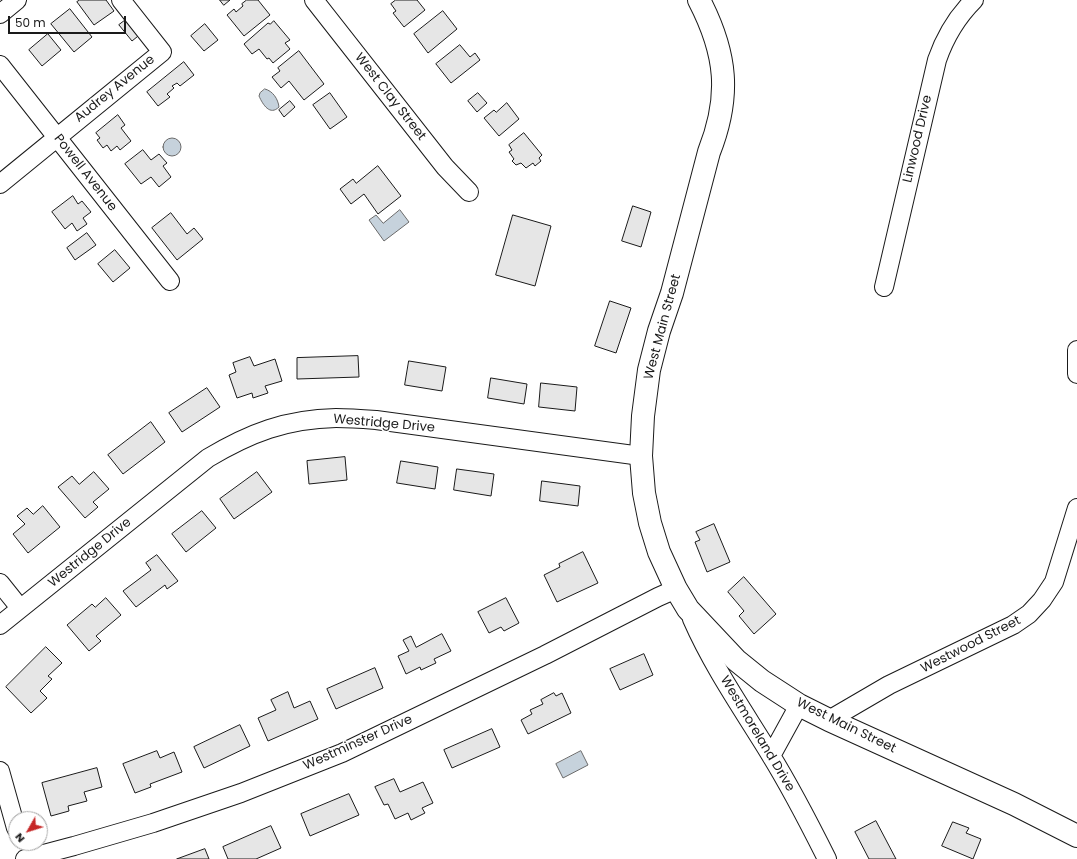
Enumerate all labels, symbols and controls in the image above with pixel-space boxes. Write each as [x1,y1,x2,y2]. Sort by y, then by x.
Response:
scale bar [10,8,128,34]
text: 50 m [15,14,46,31]
street label: West Clay Street [351,50,429,144]
street label: Audrey Avenue [72,52,158,126]
street label: Linwood Drive [900,94,936,184]
street label: Powell Avenue [50,131,120,215]
street label: West Main Street [641,272,685,382]
street label: Westridge Drive [333,412,435,436]
street label: Westridge Drive [45,515,135,591]
street label: Westwood Street [919,613,1023,677]
street label: Westmoreland Drive [716,673,798,795]
street label: West Main Street [794,695,898,757]
street label: Westminster Drive [301,712,415,774]
north arrow [8,811,48,851]
text: N [11,830,28,846]

